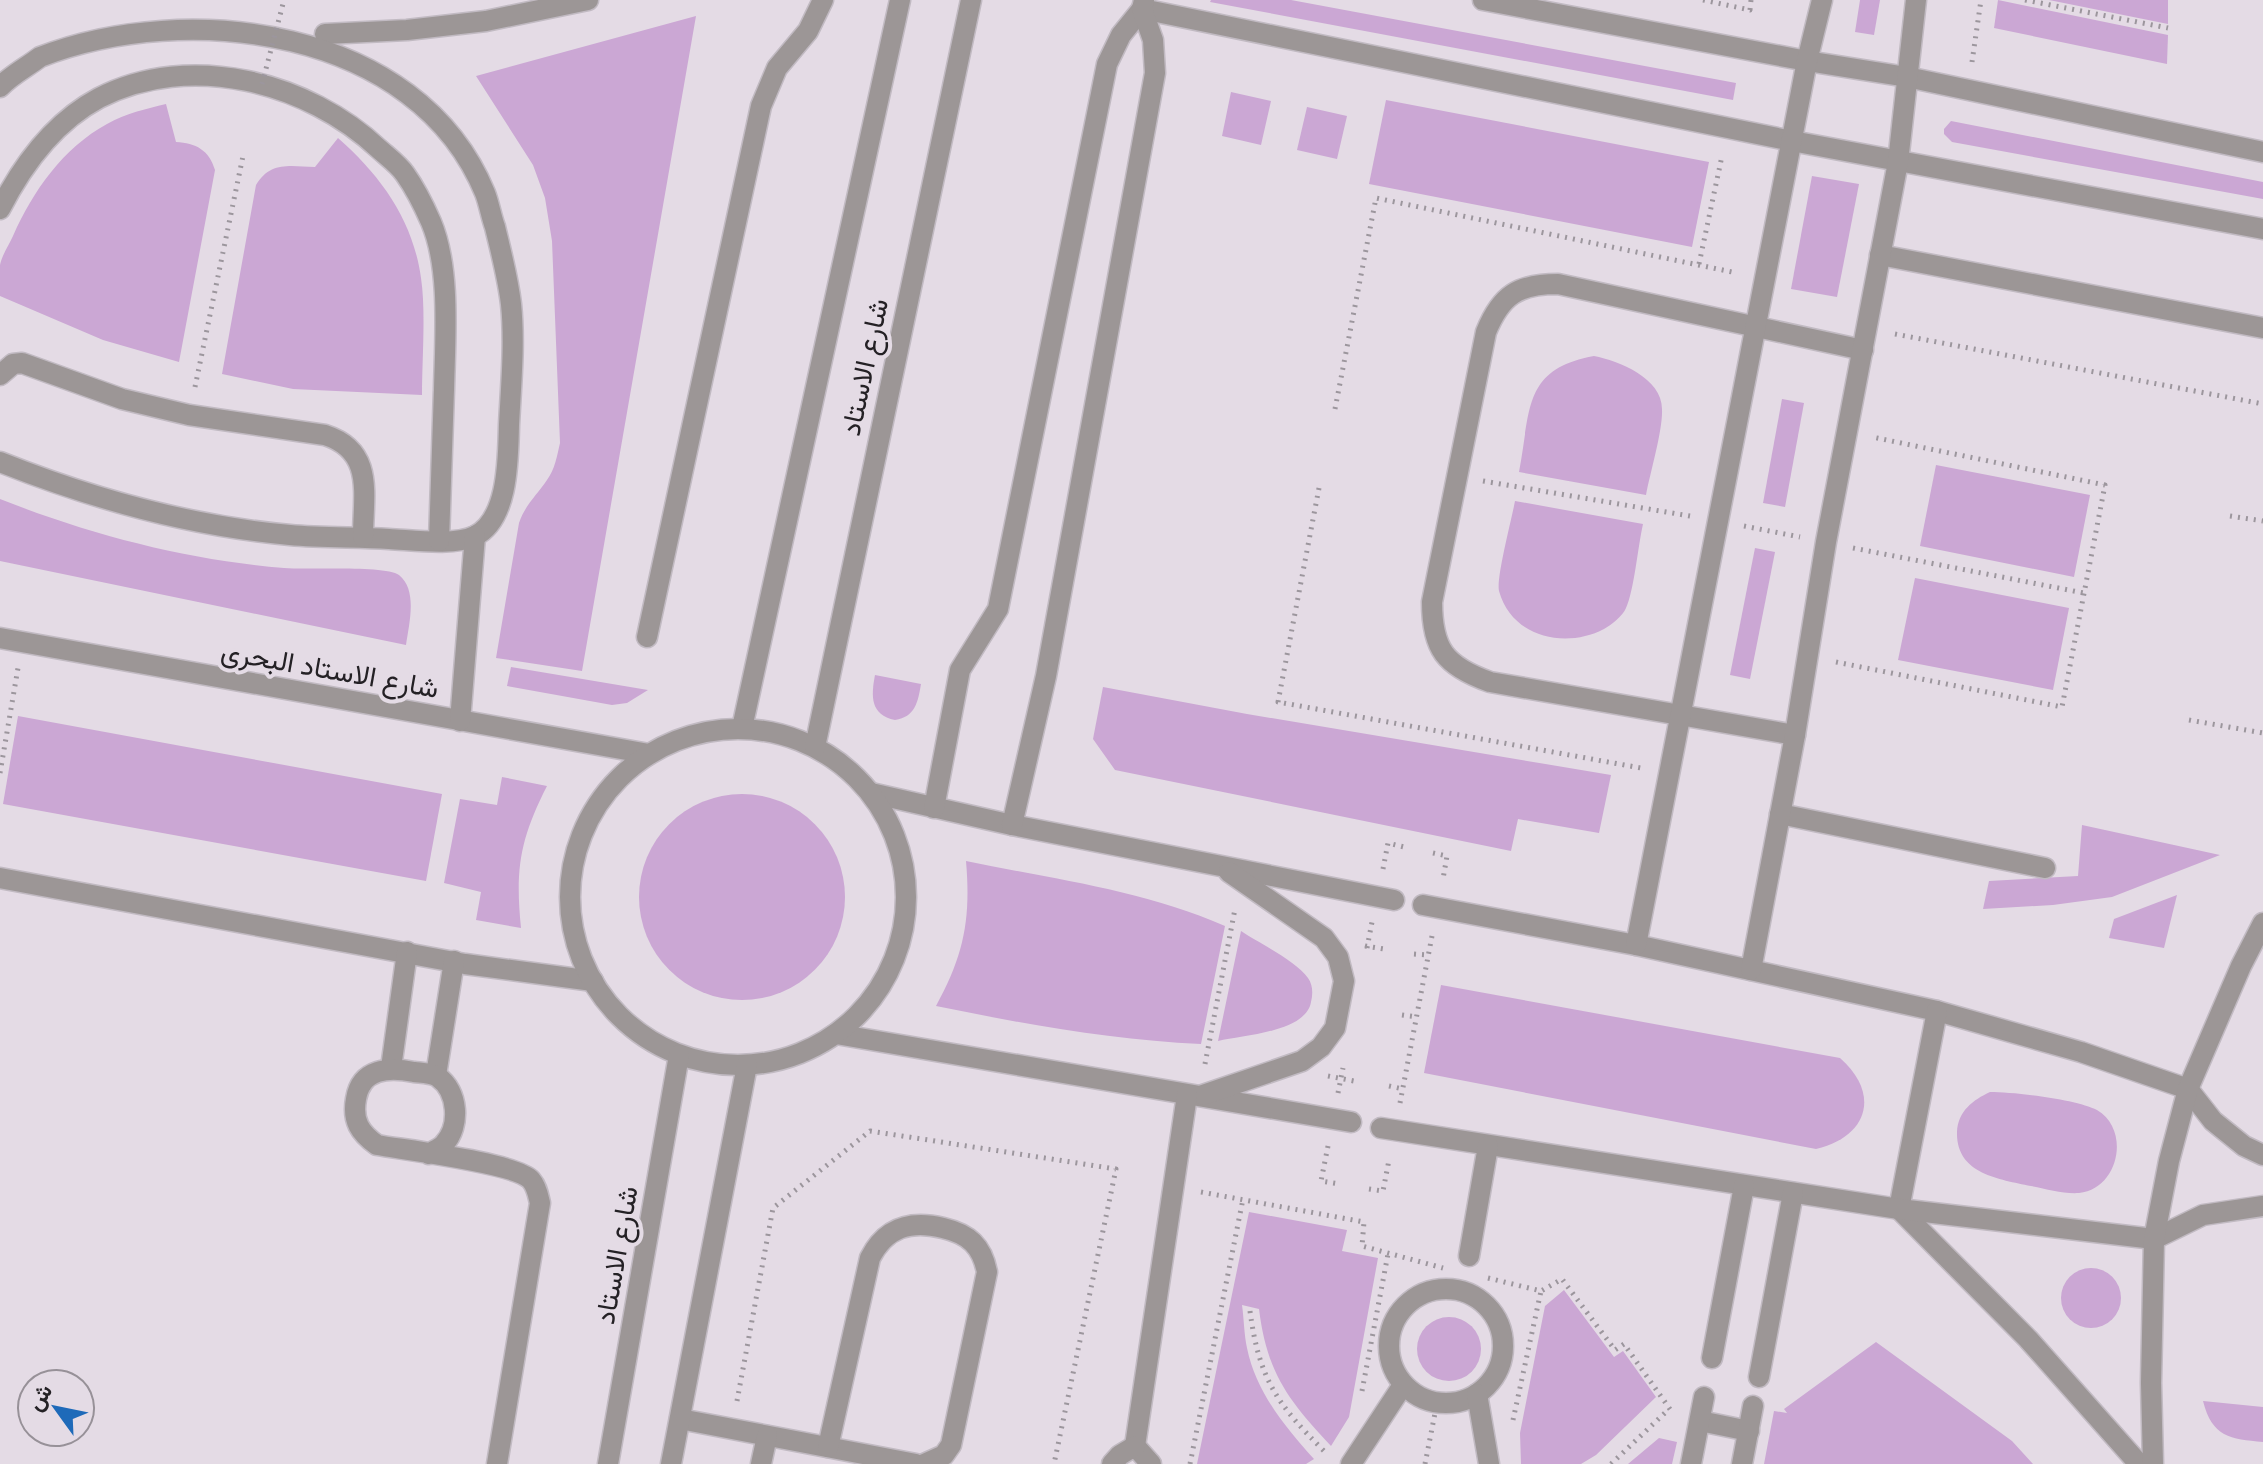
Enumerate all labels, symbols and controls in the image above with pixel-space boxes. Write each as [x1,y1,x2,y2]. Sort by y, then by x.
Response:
street label: شارع الاستاد [832,295,897,439]
street label: شارع الاستاد البحرى [218,632,442,707]
street label: شارع الاستاد [586,1183,647,1327]
north arrow [16,1368,96,1448]
text: ش [20,1378,58,1416]

